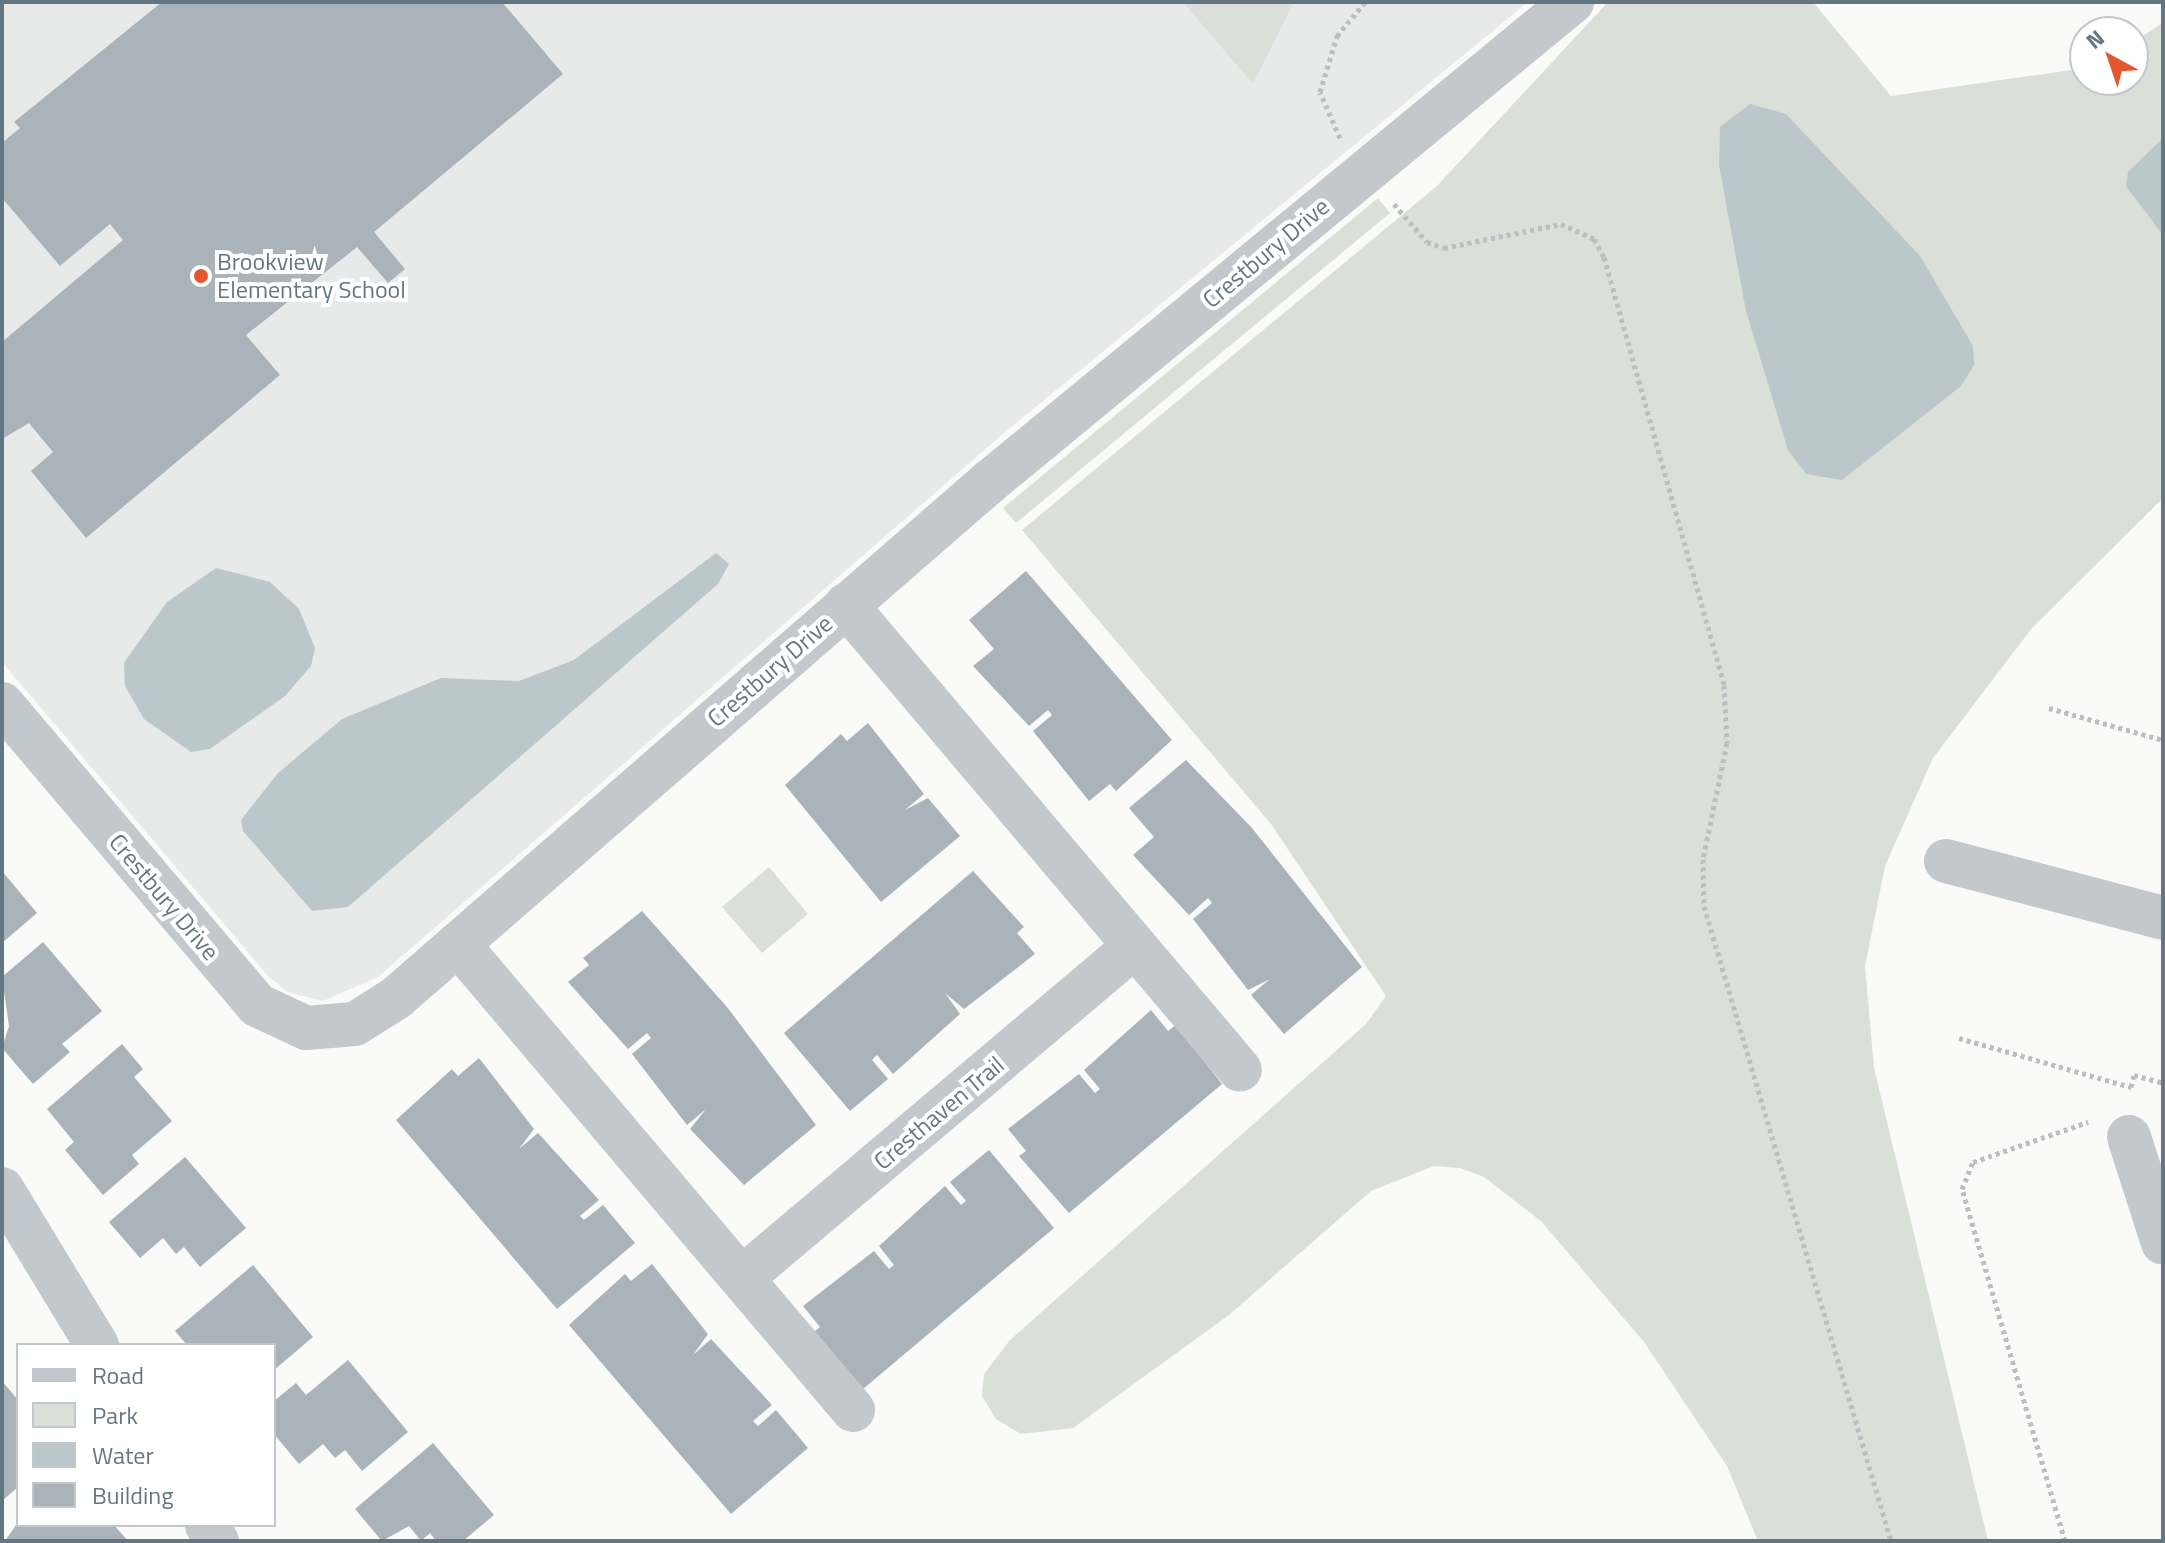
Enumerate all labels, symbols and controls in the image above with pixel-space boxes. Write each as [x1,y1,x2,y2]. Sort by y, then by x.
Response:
north arrow [2069,16,2149,96]
text: N [2078,21,2112,57]
street label: Crestbury Drive [1197,192,1335,314]
place label: Brookview Elementary School [217,248,406,304]
marker: Brookview Elementary School [192,267,210,285]
street label: Crestbury Drive [702,609,838,733]
street label: Crestbury Drive [103,828,225,966]
street label: Cresthaven Trail [868,1050,1010,1176]
legend [16,1343,276,1527]
text: Road [92,1357,144,1393]
text: Park [92,1397,138,1433]
text: Water [92,1437,154,1473]
text: Building [92,1477,174,1513]

